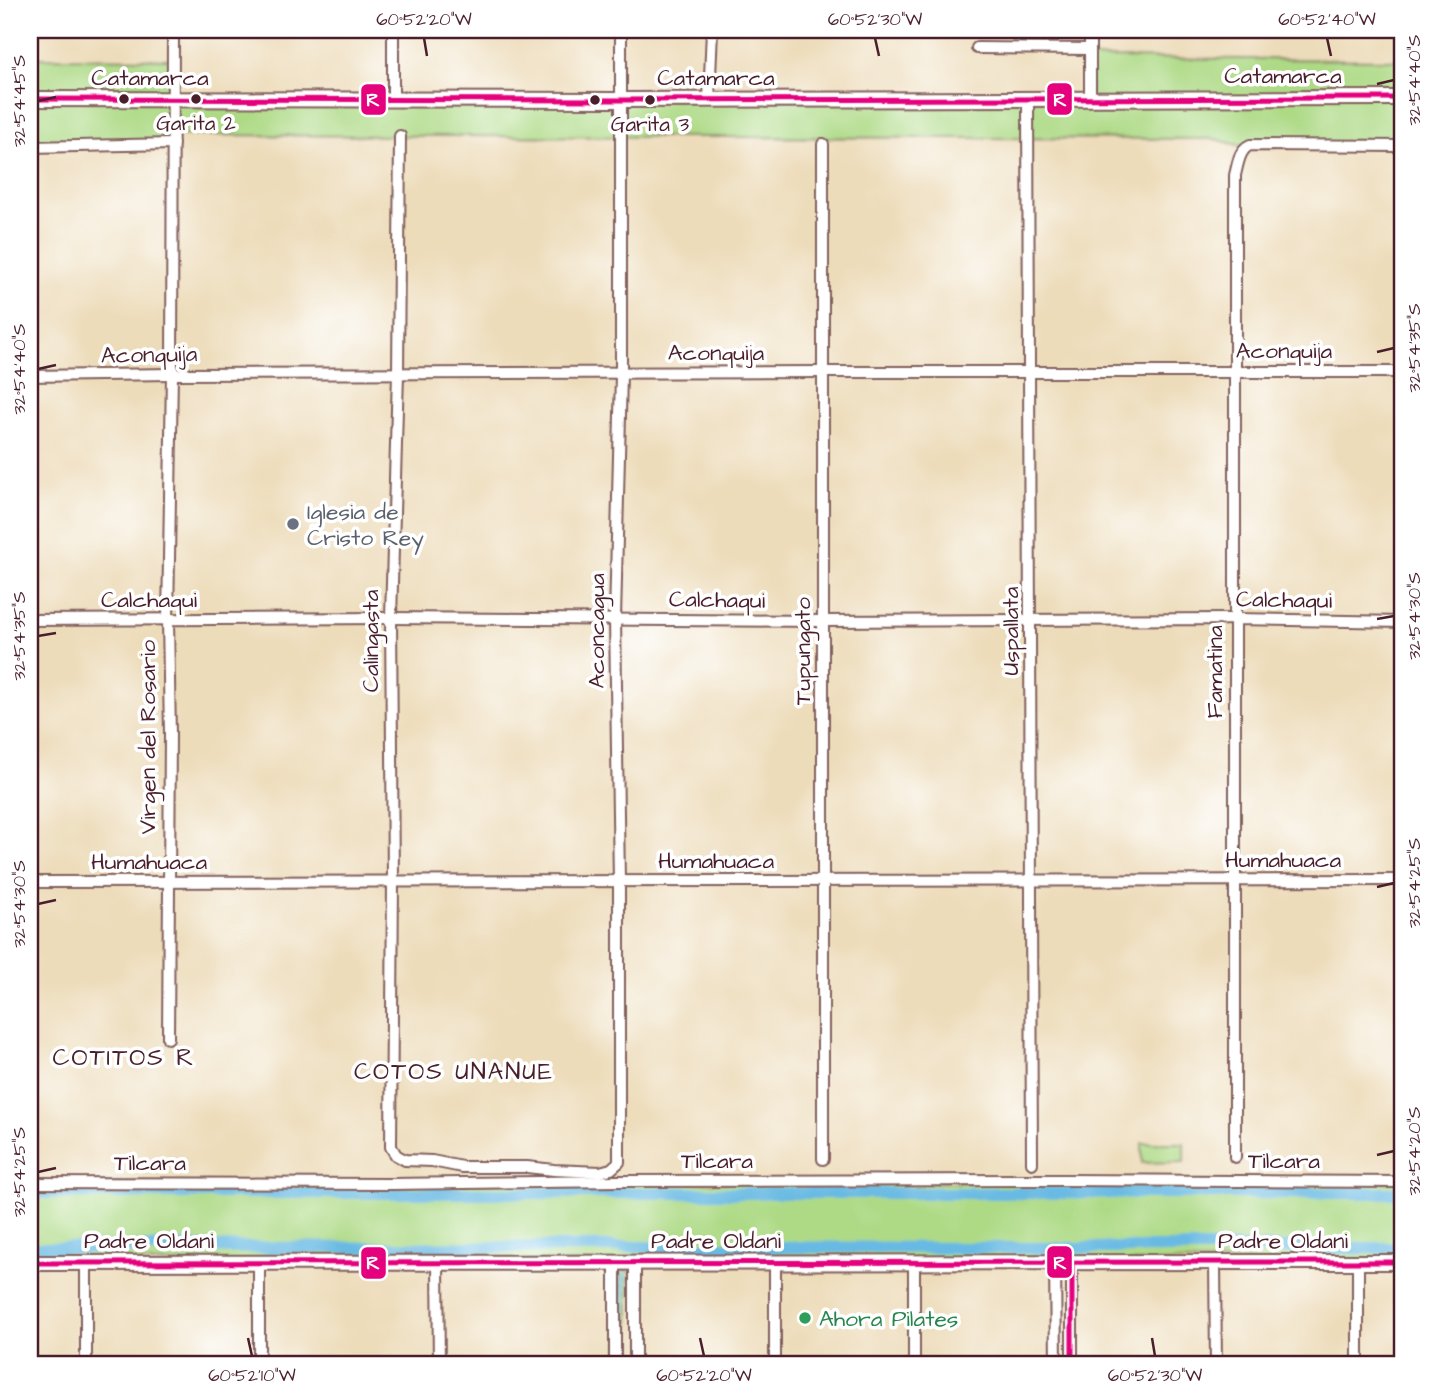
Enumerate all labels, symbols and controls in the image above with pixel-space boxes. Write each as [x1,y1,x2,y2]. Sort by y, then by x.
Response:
text: 60°52'20"W [376,7,472,32]
text: 60°52'30"W [828,7,922,32]
text: 60°52'40"W [1278,7,1376,32]
text: 32°54'40"S [1402,35,1427,125]
text: 32°54'45"S [7,55,32,147]
street label: Catamarca [1224,60,1342,92]
street label: Catamarca [91,62,209,94]
street label: Catamarca [657,62,775,94]
line badge: R [1046,82,1073,116]
line badge: R [360,83,387,116]
text: R [366,87,380,114]
text: R [1053,87,1067,114]
unlabelled marker [117,92,131,106]
marker: Garita 2 [189,92,203,106]
unlabelled marker [588,93,602,107]
marker: Garita 3 [643,93,657,107]
place label: Garita 2 [156,109,236,138]
place label: Garita 3 [611,110,689,139]
text: 32°54'35"S [1402,303,1427,393]
text: 32°54'40"S [7,324,32,414]
street label: Aconquija [1236,335,1333,367]
street label: Aconquija [668,337,765,369]
street label: Aconquija [100,338,198,372]
place label: Iglesia de Cristo Rey [307,496,424,555]
marker: Iglesia de Cristo Rey [285,516,301,532]
text: 32°54'30"S [1402,572,1427,660]
street label: Aconcagua [581,573,614,689]
street label: Calchaqui [669,583,766,617]
street label: Calchaqui [1236,583,1333,617]
street label: Calchaqui [101,584,198,616]
street label: Uspallata [995,586,1027,675]
street label: Calingasta [355,589,388,692]
text: 32°54'35"S [7,591,32,681]
street label: Tupungato [787,597,820,705]
street label: Famatina [1199,625,1231,719]
street label: Virgen del Rosario [132,640,165,834]
text: 32°54'25"S [1402,838,1427,928]
street label: Humahuaca [1225,844,1341,876]
street label: Humahuaca [658,845,774,877]
street label: Humahuaca [91,846,207,878]
text: 32°54'30"S [7,860,32,948]
district label: COTITOS R [53,1041,195,1075]
district label: COTOS UNANUE [354,1055,554,1089]
text: 32°54'20"S [1402,1107,1427,1195]
text: 32°54'25"S [7,1127,32,1217]
street label: Tilcara [681,1145,753,1177]
street label: Tilcara [1248,1145,1320,1177]
street label: Tilcara [114,1147,186,1179]
street label: Padre Oldani [84,1225,215,1257]
street label: Padre Oldani [651,1225,782,1257]
street label: Padre Oldani [1218,1225,1349,1257]
line badge: R [1046,1245,1073,1279]
line badge: R [360,1246,387,1280]
text: R [366,1250,380,1277]
text: R [1053,1250,1067,1277]
place label: Ahora Pilates [819,1303,958,1335]
marker: Ahora Pilates [797,1310,813,1326]
text: 60°52'10"W [208,1363,296,1388]
text: 60°52'20"W [656,1363,752,1388]
text: 60°52'30"W [1108,1363,1202,1388]

